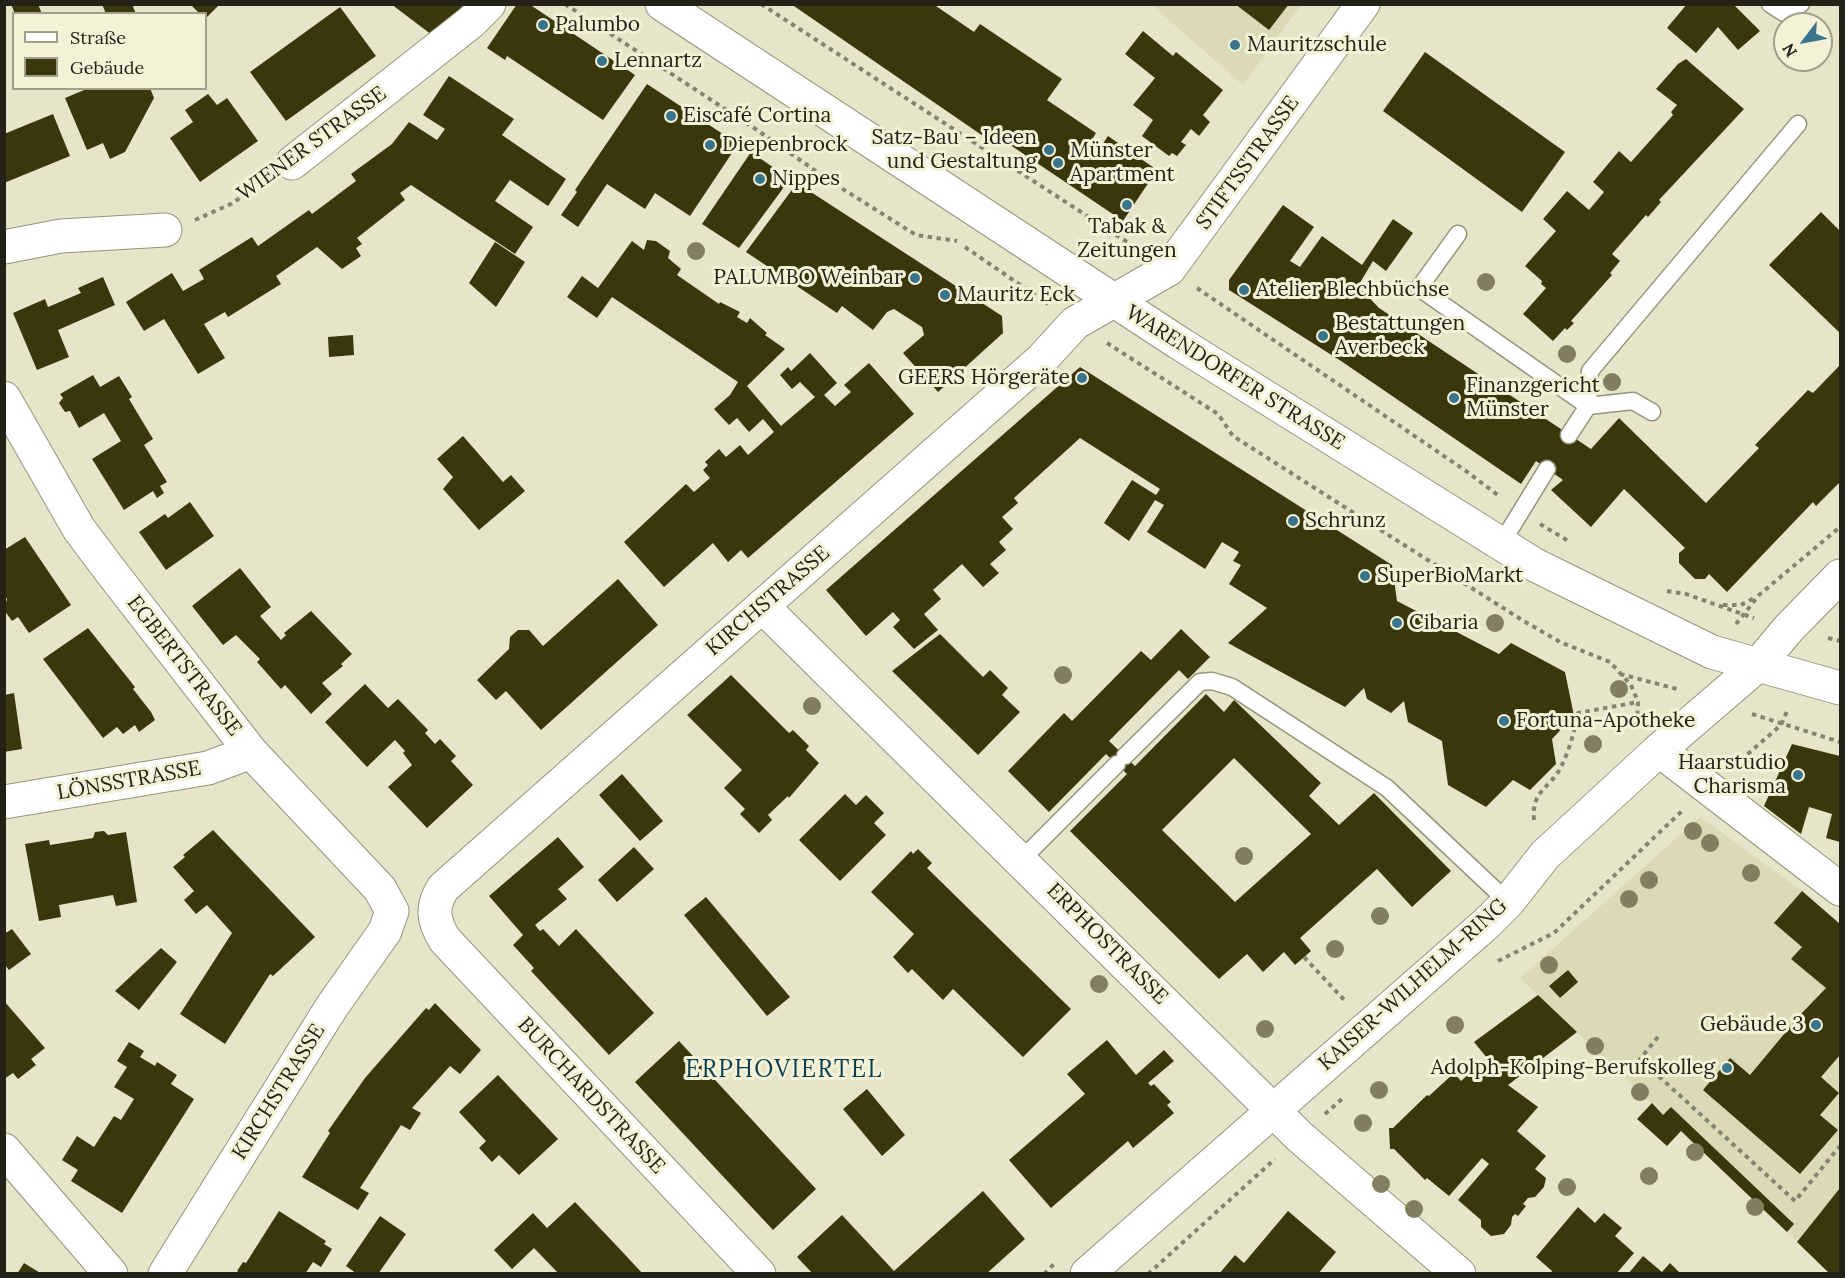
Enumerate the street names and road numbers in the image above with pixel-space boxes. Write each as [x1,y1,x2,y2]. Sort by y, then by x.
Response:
street label: WIENER STRASSE [232,81,392,207]
street label: STIFTSSTRASSE [1191,91,1305,235]
street label: WARENDORFER STRASSE [1121,300,1349,456]
street label: KIRCHSTRASSE [701,541,835,661]
street label: EGBERTSTRASSE [121,591,247,741]
street label: LÖNSSTRASSE [55,756,203,806]
street label: ERPHOSTRASSE [1041,878,1173,1010]
street label: KAISER-WILHELM-RING [1314,894,1512,1076]
street label: BURCHARDSTRASSE [512,1013,670,1179]
street label: KIRCHSTRASSE [227,1020,331,1164]

